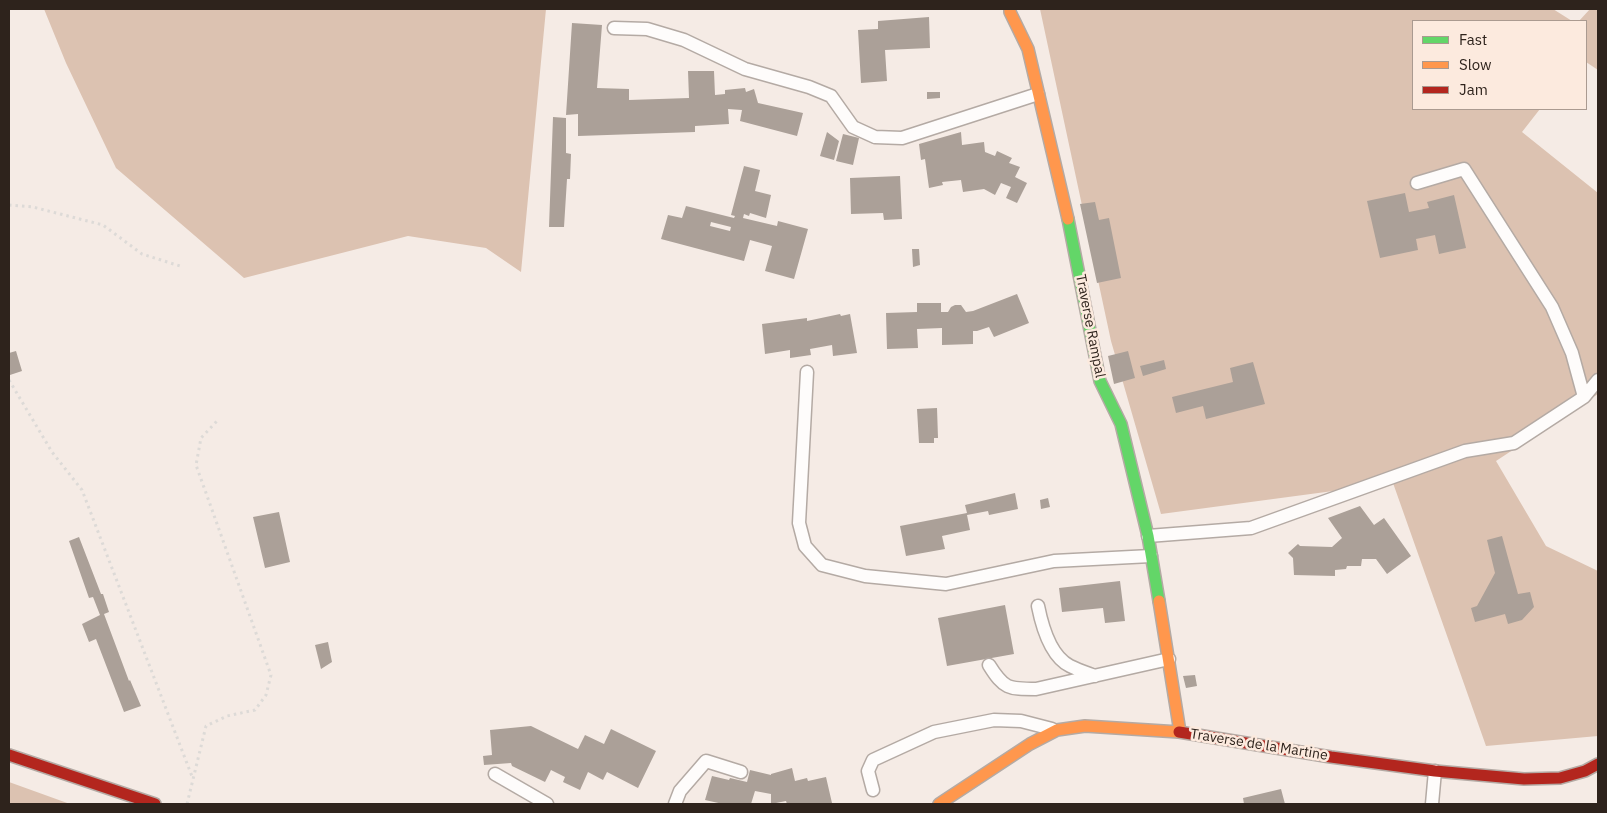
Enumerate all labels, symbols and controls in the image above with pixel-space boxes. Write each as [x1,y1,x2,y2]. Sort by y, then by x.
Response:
legend [1412,20,1587,110]
text: Fast [1459,30,1487,49]
text: Slow [1459,55,1492,74]
text: Jam [1459,80,1488,99]
street label: Traverse Rampal [1072,273,1108,379]
street label: Traverse de la Martine [1189,726,1329,764]

